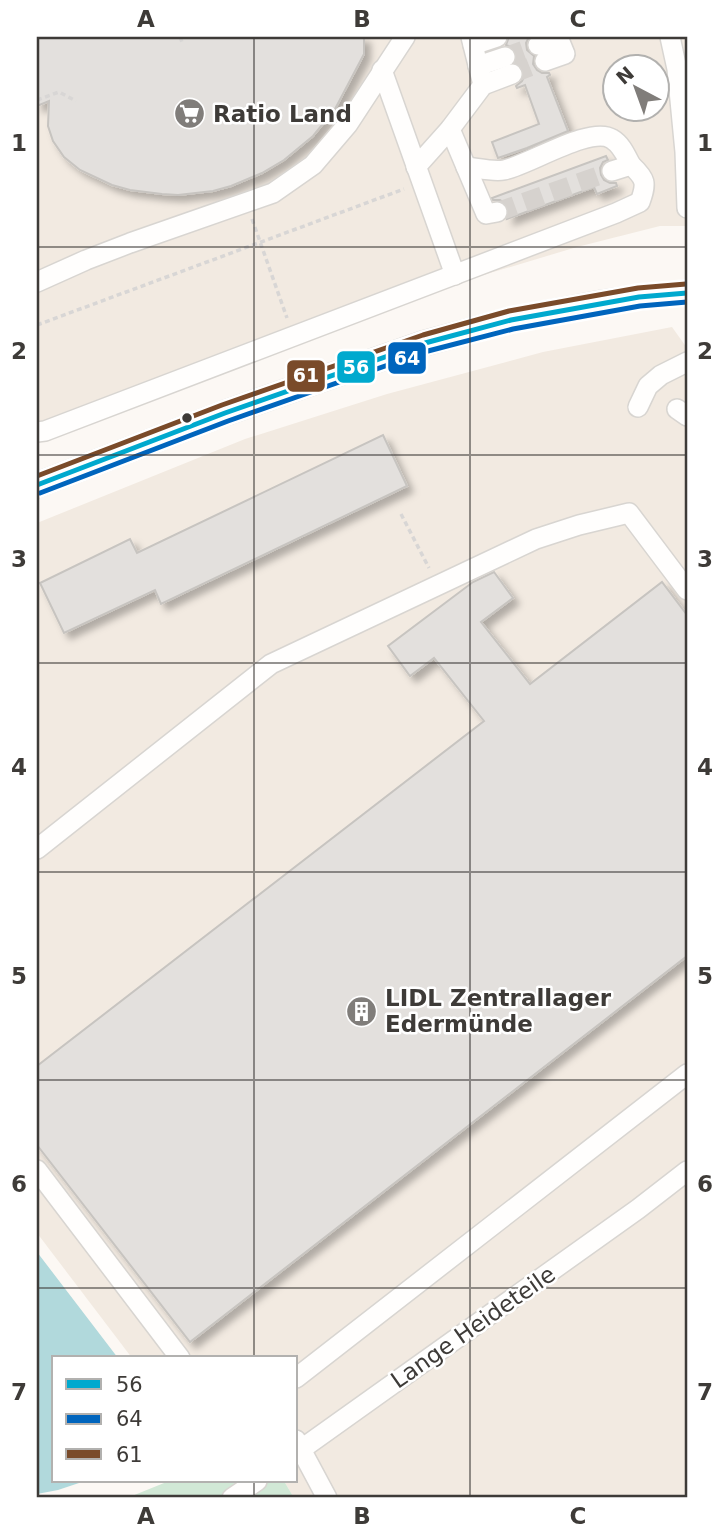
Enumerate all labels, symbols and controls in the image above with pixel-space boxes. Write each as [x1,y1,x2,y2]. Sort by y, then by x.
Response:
text: A [137,6,155,32]
text: B [353,6,371,32]
text: C [570,6,586,32]
north arrow [602,52,672,122]
text: N [612,62,638,89]
supermarket icon: Ratio Land [173,97,207,131]
place label: Ratio Land [213,101,352,127]
text: 1 [11,130,27,156]
text: 1 [697,130,713,156]
text: 2 [11,338,27,364]
text: 2 [697,338,713,364]
line badge: 64 [387,341,427,375]
text: 64 [394,347,420,369]
line badge: 56 [336,350,376,384]
text: 56 [343,356,369,378]
line badge: 61 [286,359,326,393]
text: 61 [293,364,319,386]
unlabelled marker [180,411,194,425]
text: 3 [11,546,27,572]
text: 3 [697,546,713,572]
text: 4 [11,754,27,780]
text: 4 [697,754,713,780]
text: 5 [11,963,27,989]
text: 5 [697,963,713,989]
place label: LIDL Zentrallager Edermünde [385,985,612,1037]
building icon: LIDL Zentrallager Edermünde [345,994,379,1028]
text: 6 [11,1171,27,1197]
text: 6 [697,1171,713,1197]
street label: Lange Heideteile [386,1261,560,1393]
legend [52,1356,298,1482]
text: 56 [116,1373,143,1397]
text: 7 [11,1379,27,1405]
text: 7 [697,1379,713,1405]
text: 64 [116,1407,143,1431]
text: 61 [116,1443,143,1467]
text: A [137,1503,155,1529]
text: B [353,1503,371,1529]
text: C [570,1503,586,1529]

